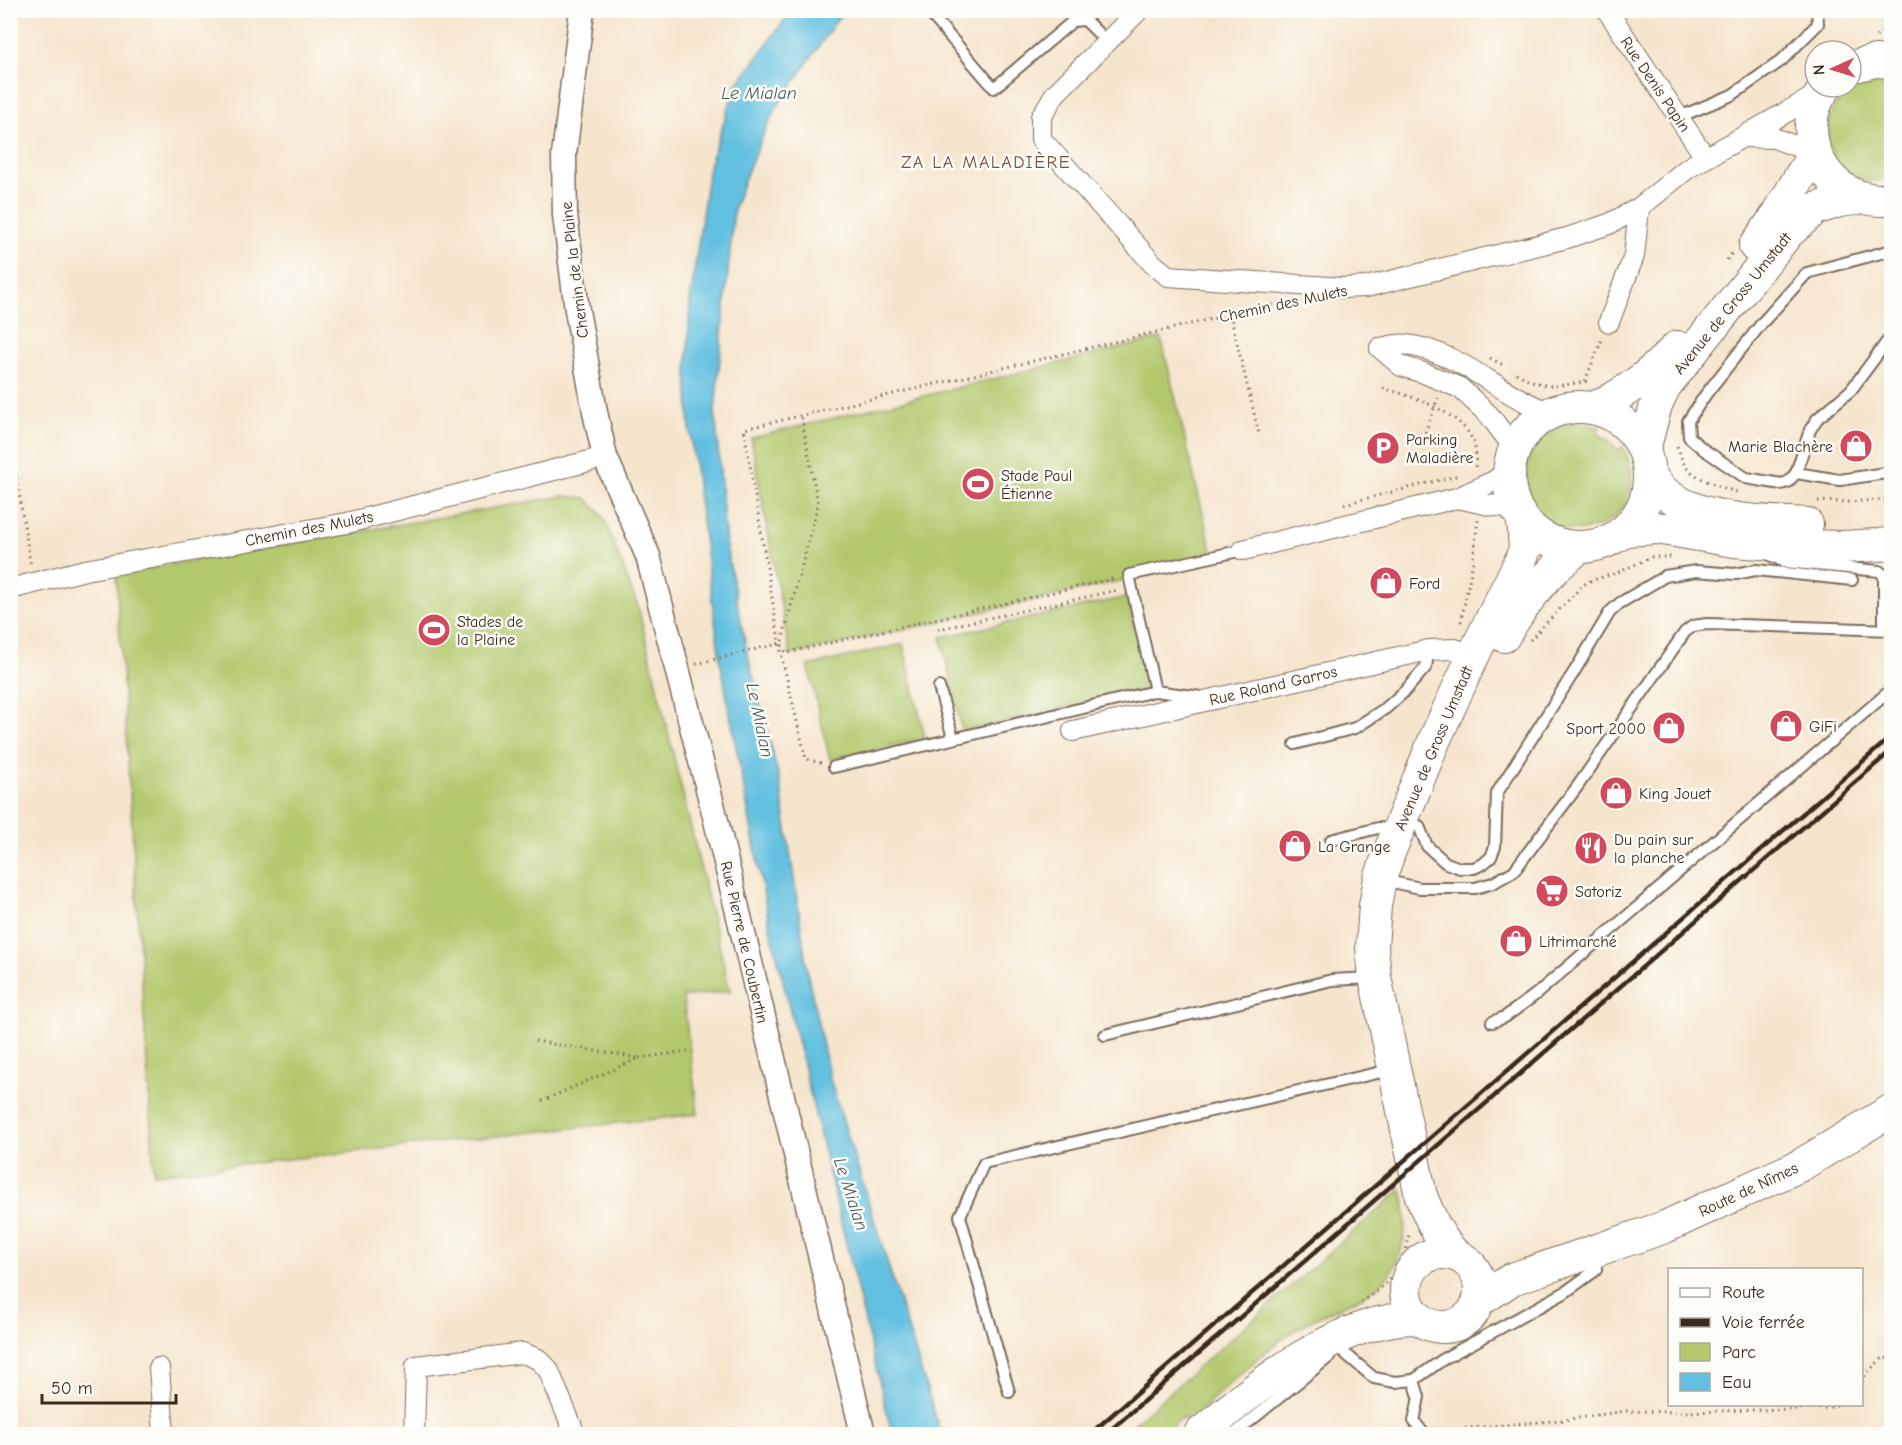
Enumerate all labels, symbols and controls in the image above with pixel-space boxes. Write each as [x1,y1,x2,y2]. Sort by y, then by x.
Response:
street label: Rue Denis Papin [1617,33,1694,136]
north arrow [1803,39,1863,99]
text: N [1810,64,1828,76]
water label: Le Mialan [721,83,797,104]
district label: ZA LA MALADIÈRE [901,151,1071,173]
street label: Chemin de la Plaine [558,200,592,339]
street label: Avenue de Gross Umstadt [1670,229,1796,378]
street label: Chemin des Mulets [1218,282,1349,326]
shop icon: Marie Blachère [1838,428,1874,464]
parking icon: Parking Maladière [1365,430,1401,466]
place label: Parking Maladière [1406,431,1474,467]
place label: Marie Blachère [1728,438,1833,456]
sports icon: Stade Paul Étienne [960,466,996,502]
place label: Stade Paul Étienne [1001,467,1072,503]
street label: Chemin des Mulets [244,508,375,550]
shop icon: Ford [1368,565,1404,601]
place label: Ford [1409,575,1440,593]
sports icon: Stades de la Plaine [416,612,452,648]
place label: Stades de la Plaine [457,613,523,649]
street label: Rue Roland Garros [1208,662,1339,709]
street label: Avenue de Gross Umstadt [1391,663,1477,833]
water label: Le Mialan [741,681,778,759]
shop icon: GiFi [1768,708,1804,744]
shop icon: Sport 2000 [1651,710,1687,746]
place label: GiFi [1809,718,1837,736]
place label: Sport 2000 [1566,720,1646,738]
shop icon: King Jouet [1598,775,1634,811]
place label: King Jouet [1639,785,1711,803]
shop icon: La Grange [1277,828,1313,864]
restaurant icon: Du pain sur la planche [1573,830,1609,866]
place label: Du pain sur la planche [1614,831,1694,867]
place label: La Grange [1318,838,1390,856]
street label: Rue Pierre de Coubertin [717,859,771,1025]
supermarket icon: Satoriz [1534,873,1570,909]
place label: Satoriz [1575,883,1622,901]
shop icon: Litrimarché [1498,923,1534,959]
place label: Litrimarché [1539,933,1617,951]
water label: Le Mialan [829,1155,872,1233]
street label: Route de Nîmes [1696,1159,1801,1221]
legend [1668,1268,1863,1406]
text: Route [1722,1282,1765,1303]
text: Voie ferrée [1722,1312,1805,1333]
text: Parc [1722,1342,1756,1363]
scale bar [42,1367,176,1405]
text: Eau [1722,1372,1751,1393]
text: 50 m [51,1378,93,1399]

